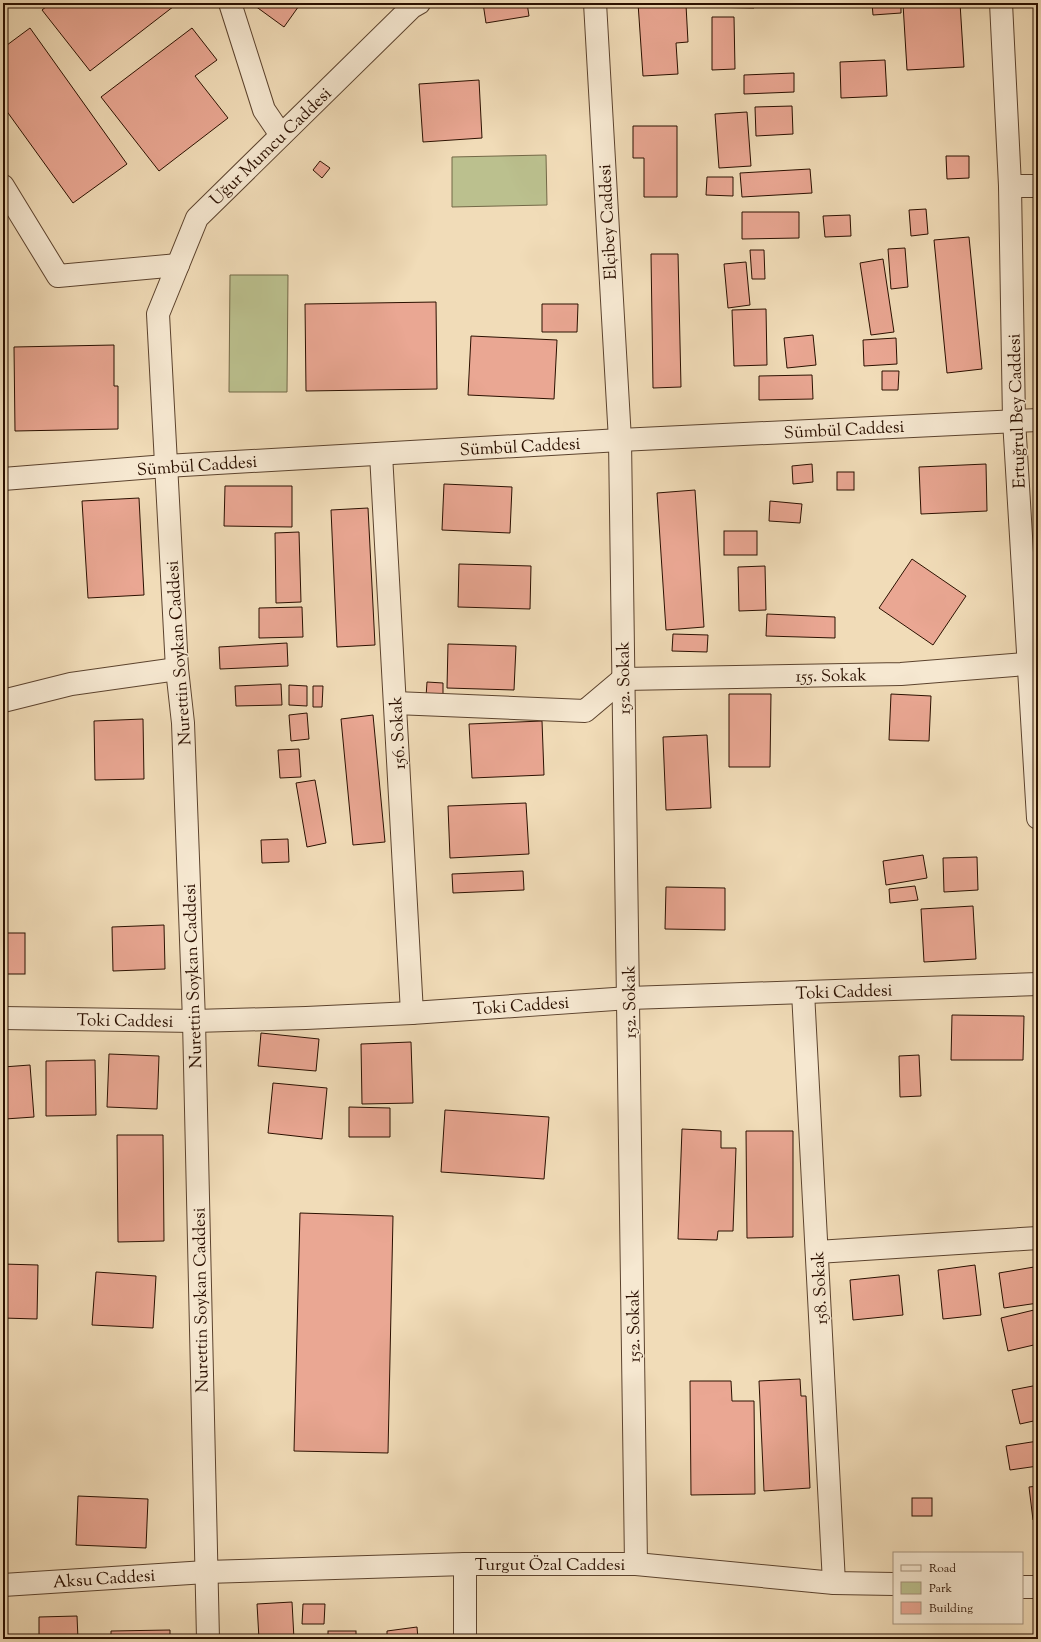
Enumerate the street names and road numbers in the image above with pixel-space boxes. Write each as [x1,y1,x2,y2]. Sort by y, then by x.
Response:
street label: Uğur Mumcu Caddesi [205,83,338,212]
street label: Elçibey Caddesi [594,163,624,280]
street label: Ertuğrul Bey Caddesi [1003,333,1033,489]
street label: Sümbül Caddesi [783,416,905,446]
street label: Sümbül Caddesi [459,433,581,463]
street label: Sümbül Caddesi [136,451,258,483]
street label: Nurettin Soykan Caddesi [162,560,198,746]
street label: 152. Sokak [612,641,638,715]
street label: 155. Sokak [795,664,867,690]
street label: 156. Sokak [385,696,413,770]
street label: Nurettin Soykan Caddesi [179,883,209,1069]
street label: 152. Sokak [618,965,644,1039]
street label: Toki Caddesi [795,979,893,1007]
street label: Toki Caddesi [472,992,570,1022]
street label: Toki Caddesi [76,1009,174,1035]
street label: Nurettin Soykan Caddesi [188,1207,216,1393]
street label: 158. Sokak [807,1251,835,1325]
street label: 152. Sokak [622,1289,648,1363]
street label: Turgut Özal Caddesi [475,1554,625,1578]
street label: Aksu Caddesi [52,1564,156,1596]

